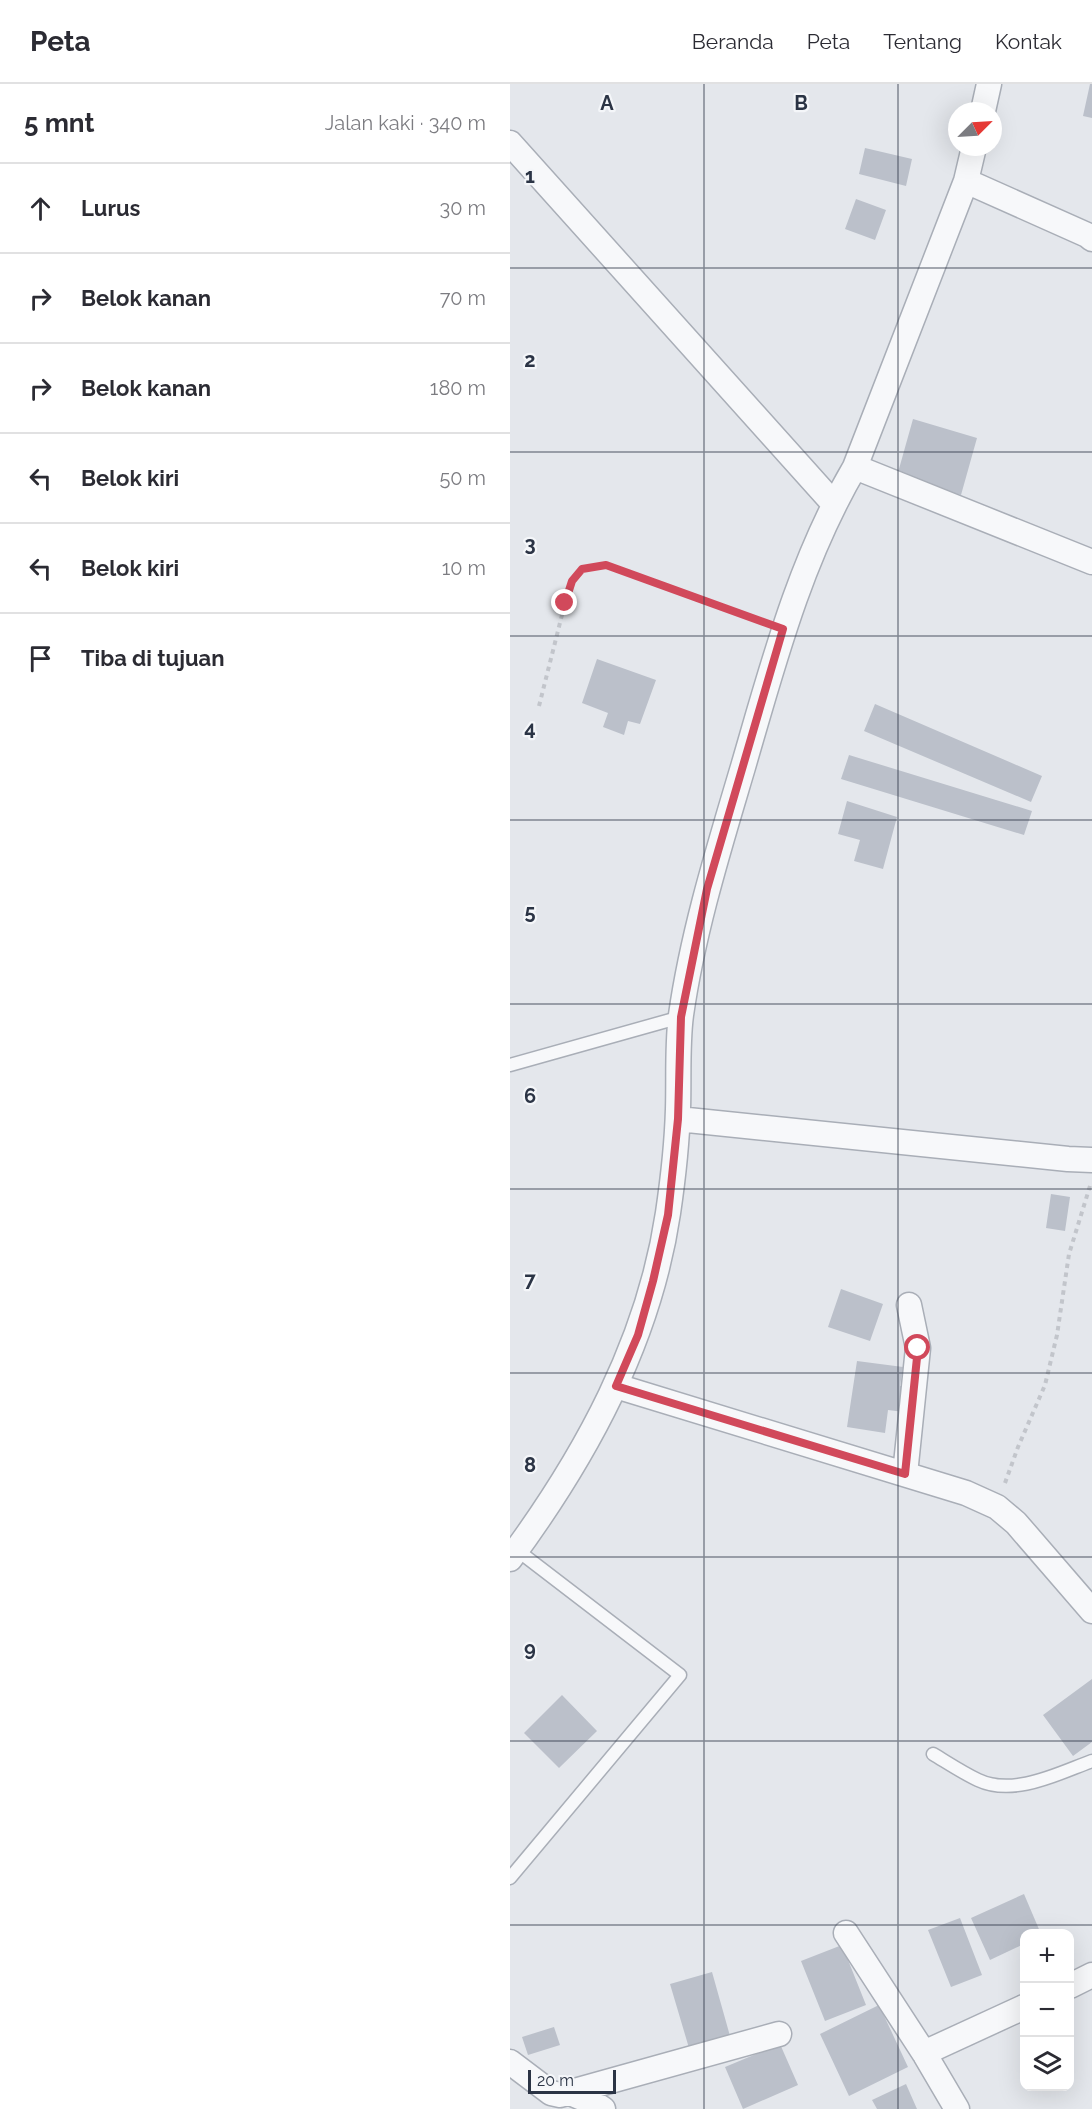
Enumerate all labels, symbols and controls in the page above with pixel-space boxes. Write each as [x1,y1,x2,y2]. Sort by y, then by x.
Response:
text: Peta [30,25,91,58]
text: Beranda [692,29,774,54]
text: Peta [807,29,850,54]
text: Tentang [883,29,962,54]
text: Kontak [995,29,1062,54]
text: A [600,91,614,115]
text: B [794,91,808,115]
north arrow [948,102,1002,156]
text: 5 mnt [24,108,94,138]
text: Jalan kaki · 340 m [325,111,486,135]
text: 1 [525,164,535,188]
icon: ahead [24,192,57,225]
text: Lurus [81,195,140,221]
text: 30 m [440,196,486,220]
icon: right [24,282,57,315]
text: Belok kanan [81,285,211,311]
text: 70 m [440,286,486,310]
text: 2 [524,348,536,372]
icon: right [24,372,57,405]
text: Belok kanan [81,375,211,401]
text: 180 m [430,376,486,400]
icon: left [24,462,57,495]
text: Belok kiri [81,465,179,491]
text: 50 m [439,466,486,490]
text: 3 [524,532,536,556]
icon: left [24,552,57,585]
text: Belok kiri [81,555,179,581]
text: 10 m [442,556,486,580]
route end [551,589,577,615]
icon: arrive [24,642,57,675]
text: Tiba di tujuan [81,645,224,671]
text: 4 [524,716,536,740]
text: 5 [524,900,536,924]
text: 6 [524,1084,536,1108]
text: 7 [524,1268,536,1292]
route start [904,1334,930,1360]
text: 8 [524,1453,536,1477]
text: 9 [524,1637,536,1661]
map controls [1020,1929,1074,2091]
button: + [1020,1929,1074,1983]
button: − [1020,1983,1074,2037]
button: layers [1020,2037,1074,2091]
scale bar [528,2067,616,2094]
text: 20 m [537,2071,574,2090]

